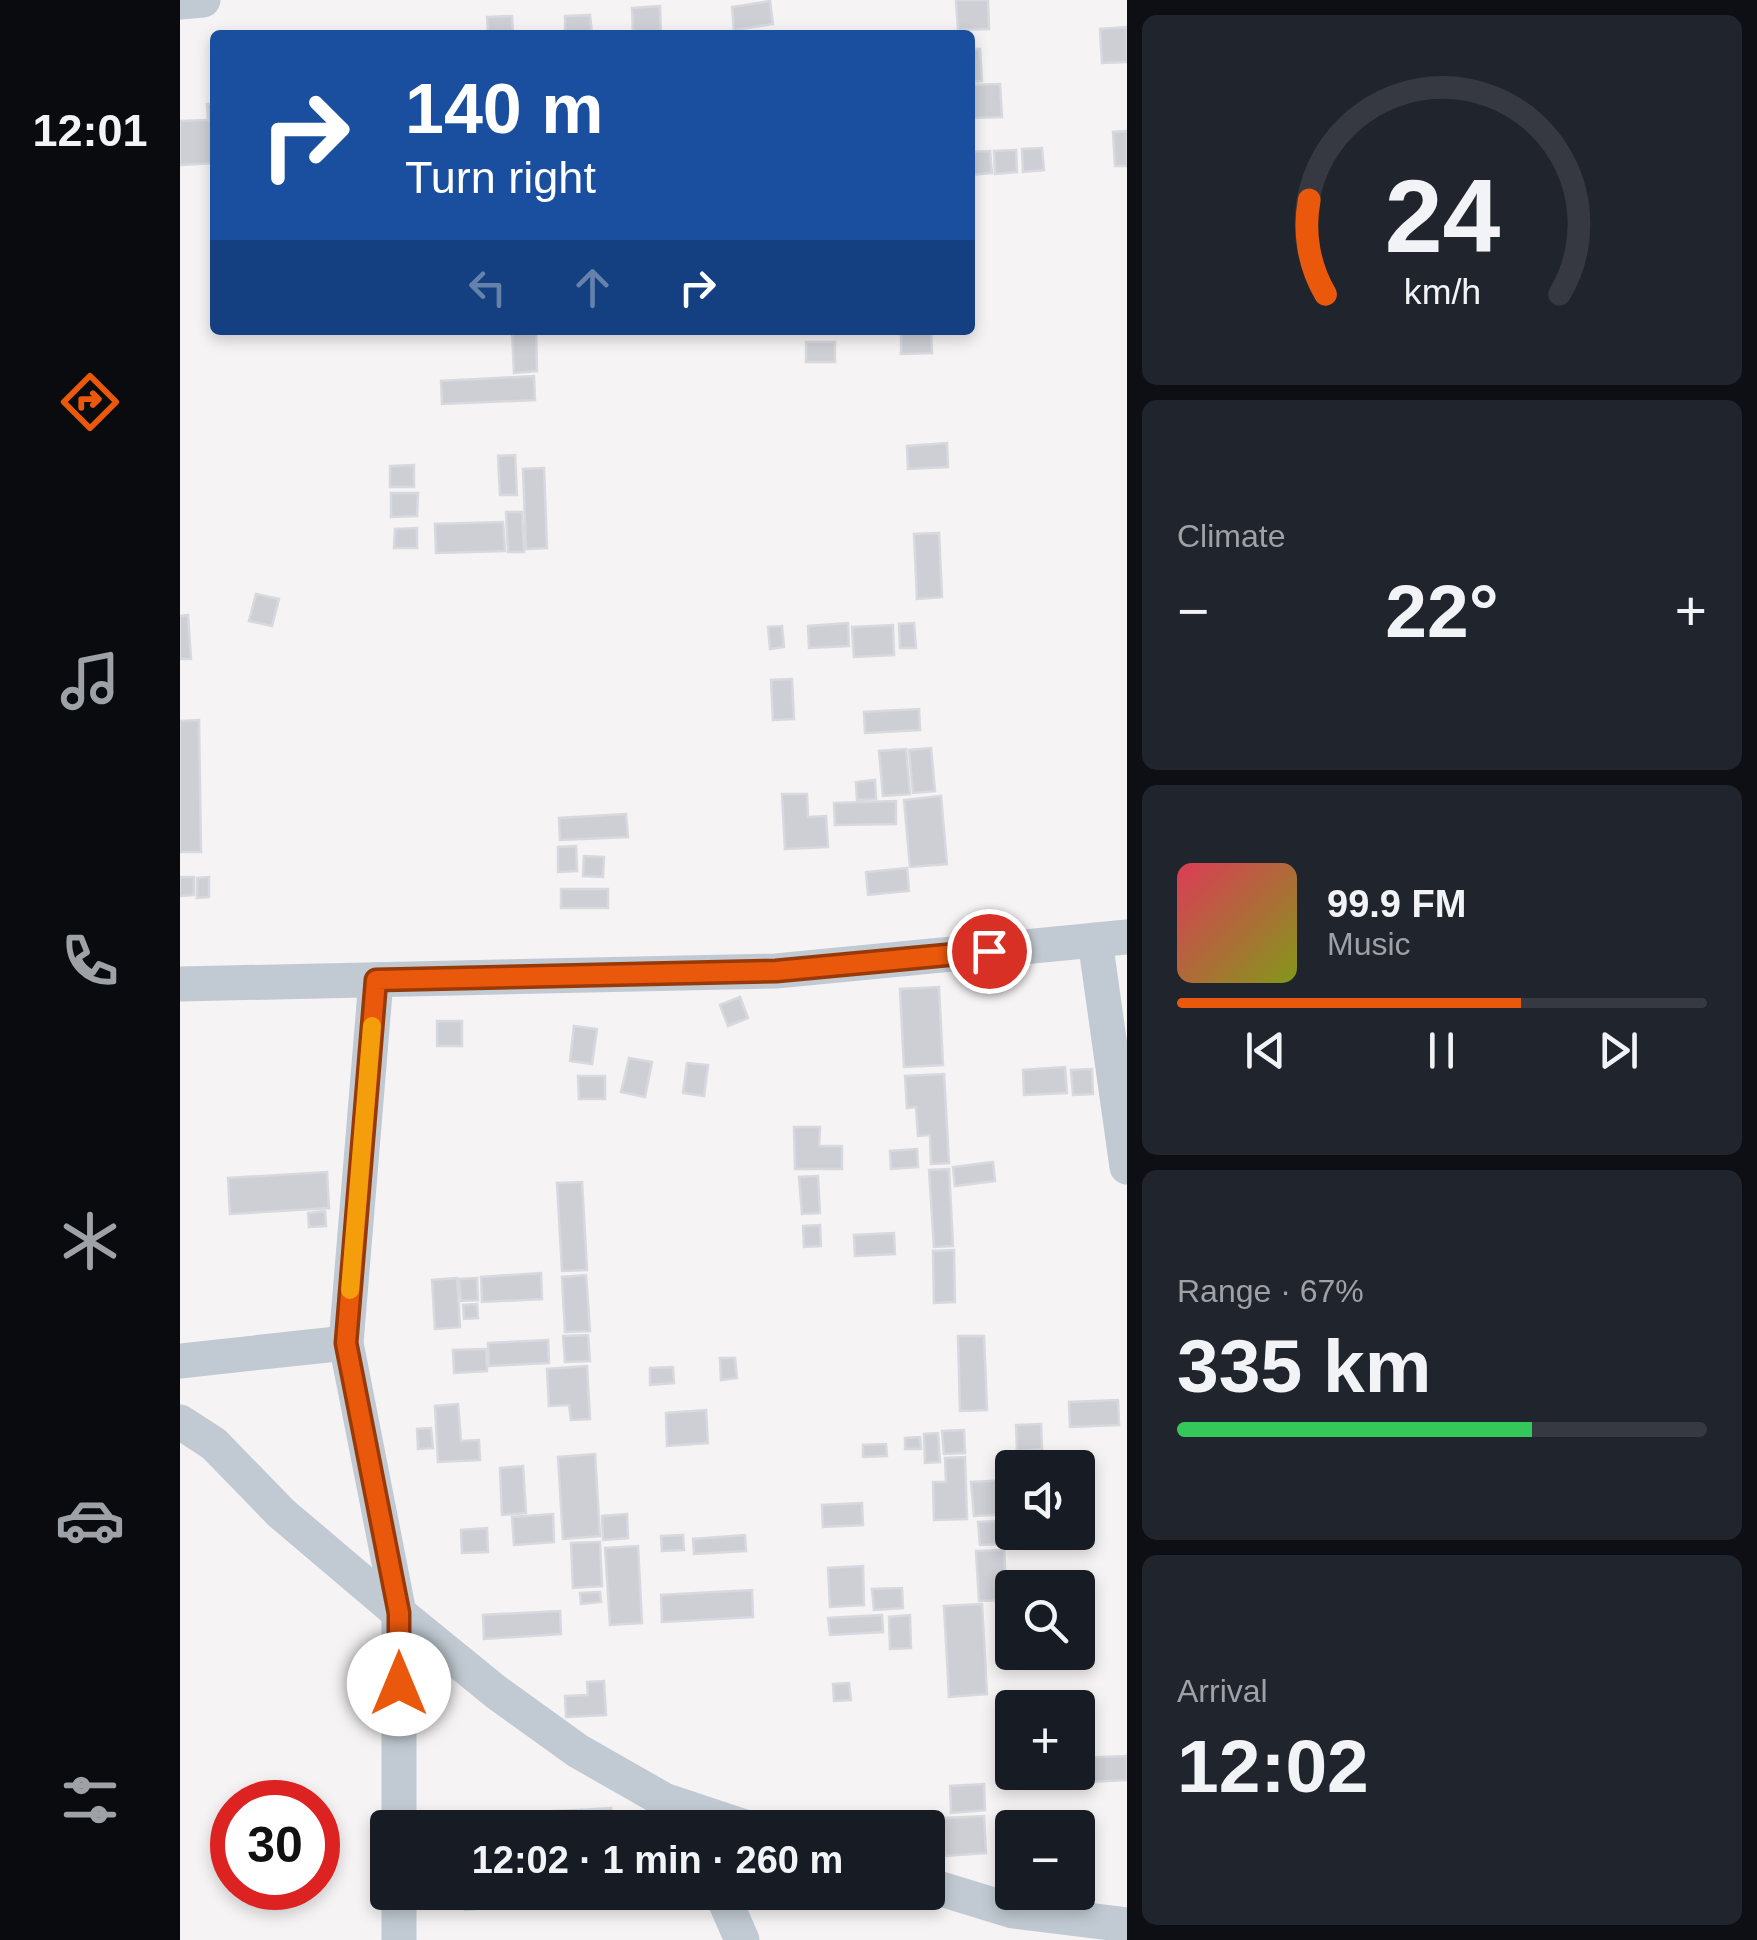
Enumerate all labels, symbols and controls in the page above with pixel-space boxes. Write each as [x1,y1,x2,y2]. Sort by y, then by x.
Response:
icon: right [240,70,370,200]
text: 140 m [405,70,603,148]
text: 12:01 [32,105,148,156]
text: Turn right [405,152,596,203]
text: 24 [1384,158,1500,274]
icon: left [460,260,515,315]
icon: ahead [565,260,620,315]
icon: right [670,260,725,315]
text: km/h [1403,272,1481,312]
icon: directions [55,367,125,437]
text: Climate [1177,518,1285,554]
text: 22° [1385,569,1499,653]
text: − [1177,580,1209,642]
text: + [1675,580,1707,642]
icon: music [55,646,125,716]
text: 99.9 FM [1327,883,1466,925]
pin [947,909,1032,994]
icon: arrive [962,924,1017,979]
icon: phone [55,926,125,996]
text: Music [1327,926,1411,962]
icon: previous [1238,1023,1293,1078]
icon: pause [1414,1023,1469,1078]
icon: next [1591,1023,1646,1078]
icon: climate [55,1206,125,1276]
text: Range · 67% [1177,1273,1364,1309]
text: 335 km [1177,1324,1431,1408]
map controls [995,1450,1095,1910]
button: sound [995,1450,1095,1550]
icon: car [55,1485,125,1555]
button: search [995,1570,1095,1670]
position arrow [347,1632,451,1736]
text: Arrival [1177,1673,1268,1709]
button: + [995,1690,1095,1790]
text: 12:02 [1177,1724,1369,1808]
icon: filters [55,1765,125,1835]
speed limit sign: 30 [210,1780,340,1910]
button: − [995,1810,1095,1910]
text: 12:02 · 1 min · 260 m [472,1839,843,1881]

